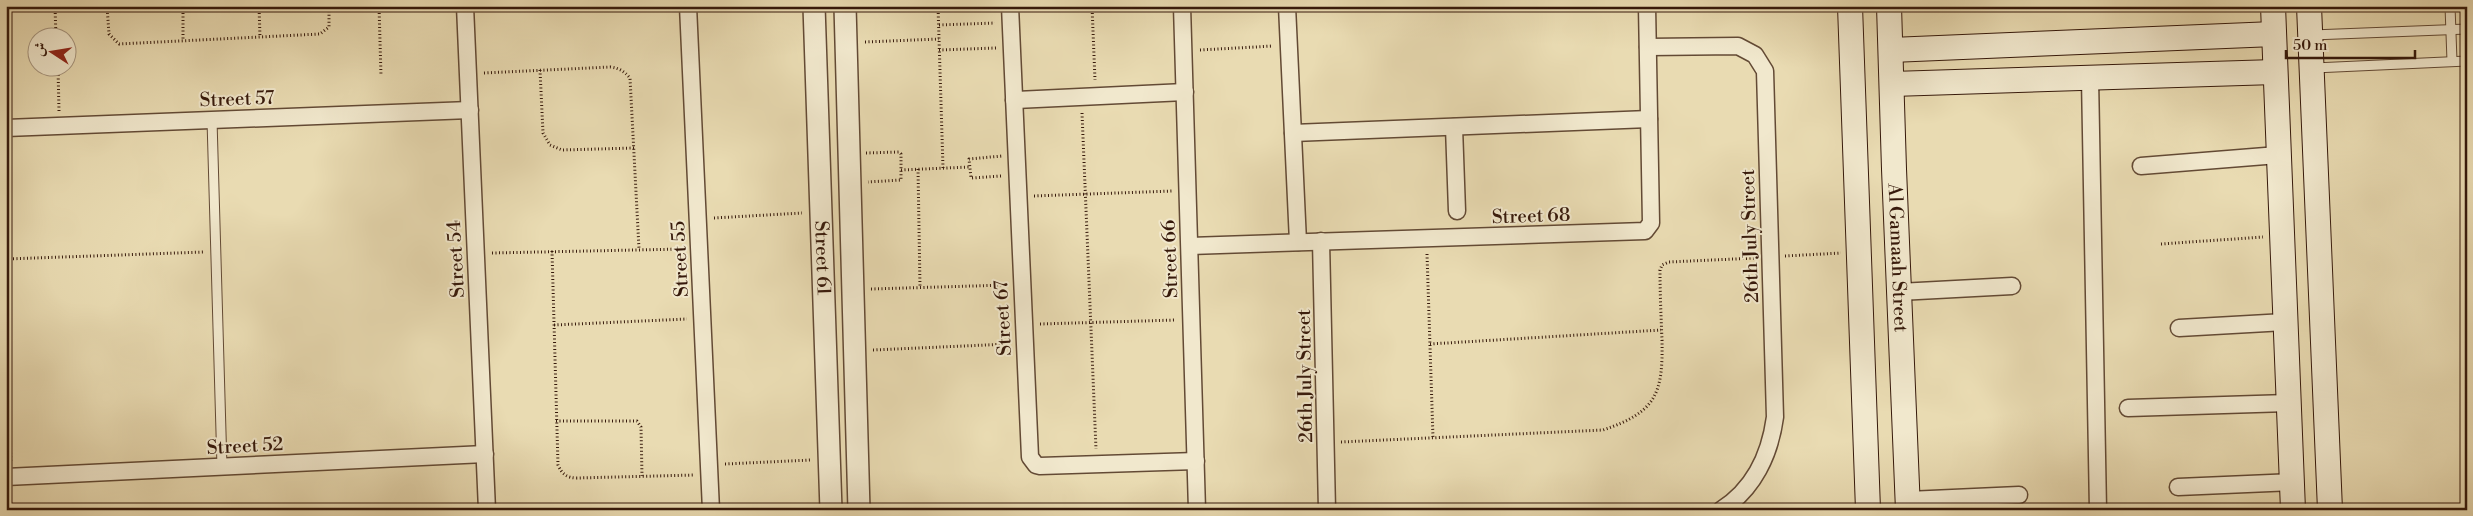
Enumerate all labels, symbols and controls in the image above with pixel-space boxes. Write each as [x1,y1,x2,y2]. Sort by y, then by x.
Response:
north arrow [28,28,78,78]
scale bar [2286,28,2414,60]
text: 50 m [2293,36,2327,55]
text: ش [30,41,51,58]
street label: Street 57 [199,86,275,112]
street label: 26th July Street [1736,168,1764,303]
street label: Al Gamaah Street [1883,182,1913,333]
street label: Street 68 [1491,203,1571,229]
street label: Street 66 [1157,219,1183,299]
street label: Street 54 [442,220,470,298]
street label: Street 55 [666,220,694,298]
street label: Street 61 [809,220,836,296]
street label: Street 67 [989,279,1017,356]
street label: 26th July Street [1292,309,1318,443]
street label: Street 52 [206,432,284,460]

